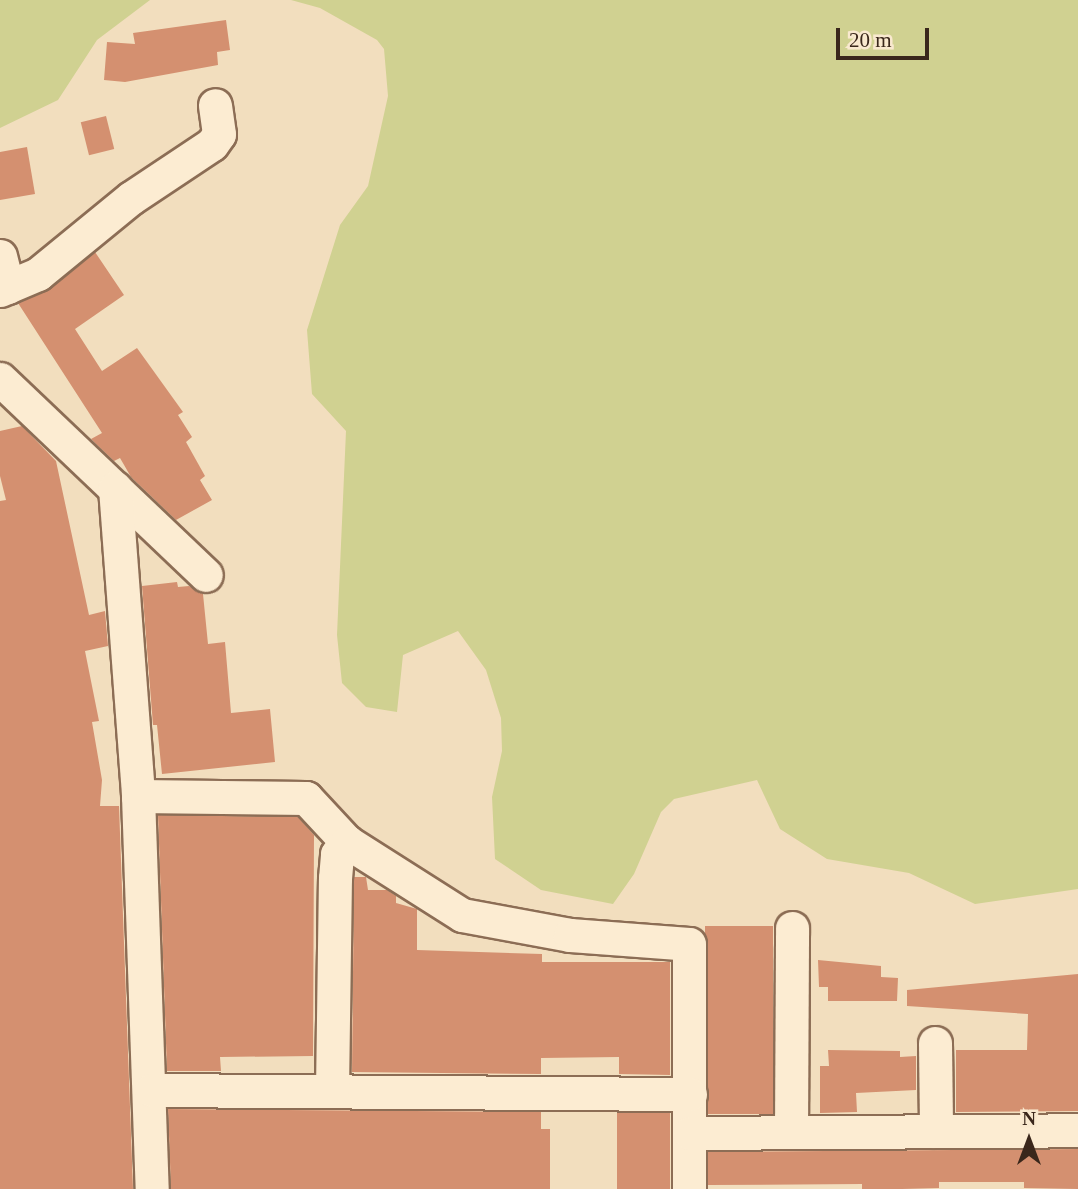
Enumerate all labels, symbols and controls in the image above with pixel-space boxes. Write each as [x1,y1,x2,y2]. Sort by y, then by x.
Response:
scale bar [840,14,933,58]
text: 20 m [849,28,892,52]
north arrow [994,1105,1064,1175]
text: N [1022,1108,1036,1129]

